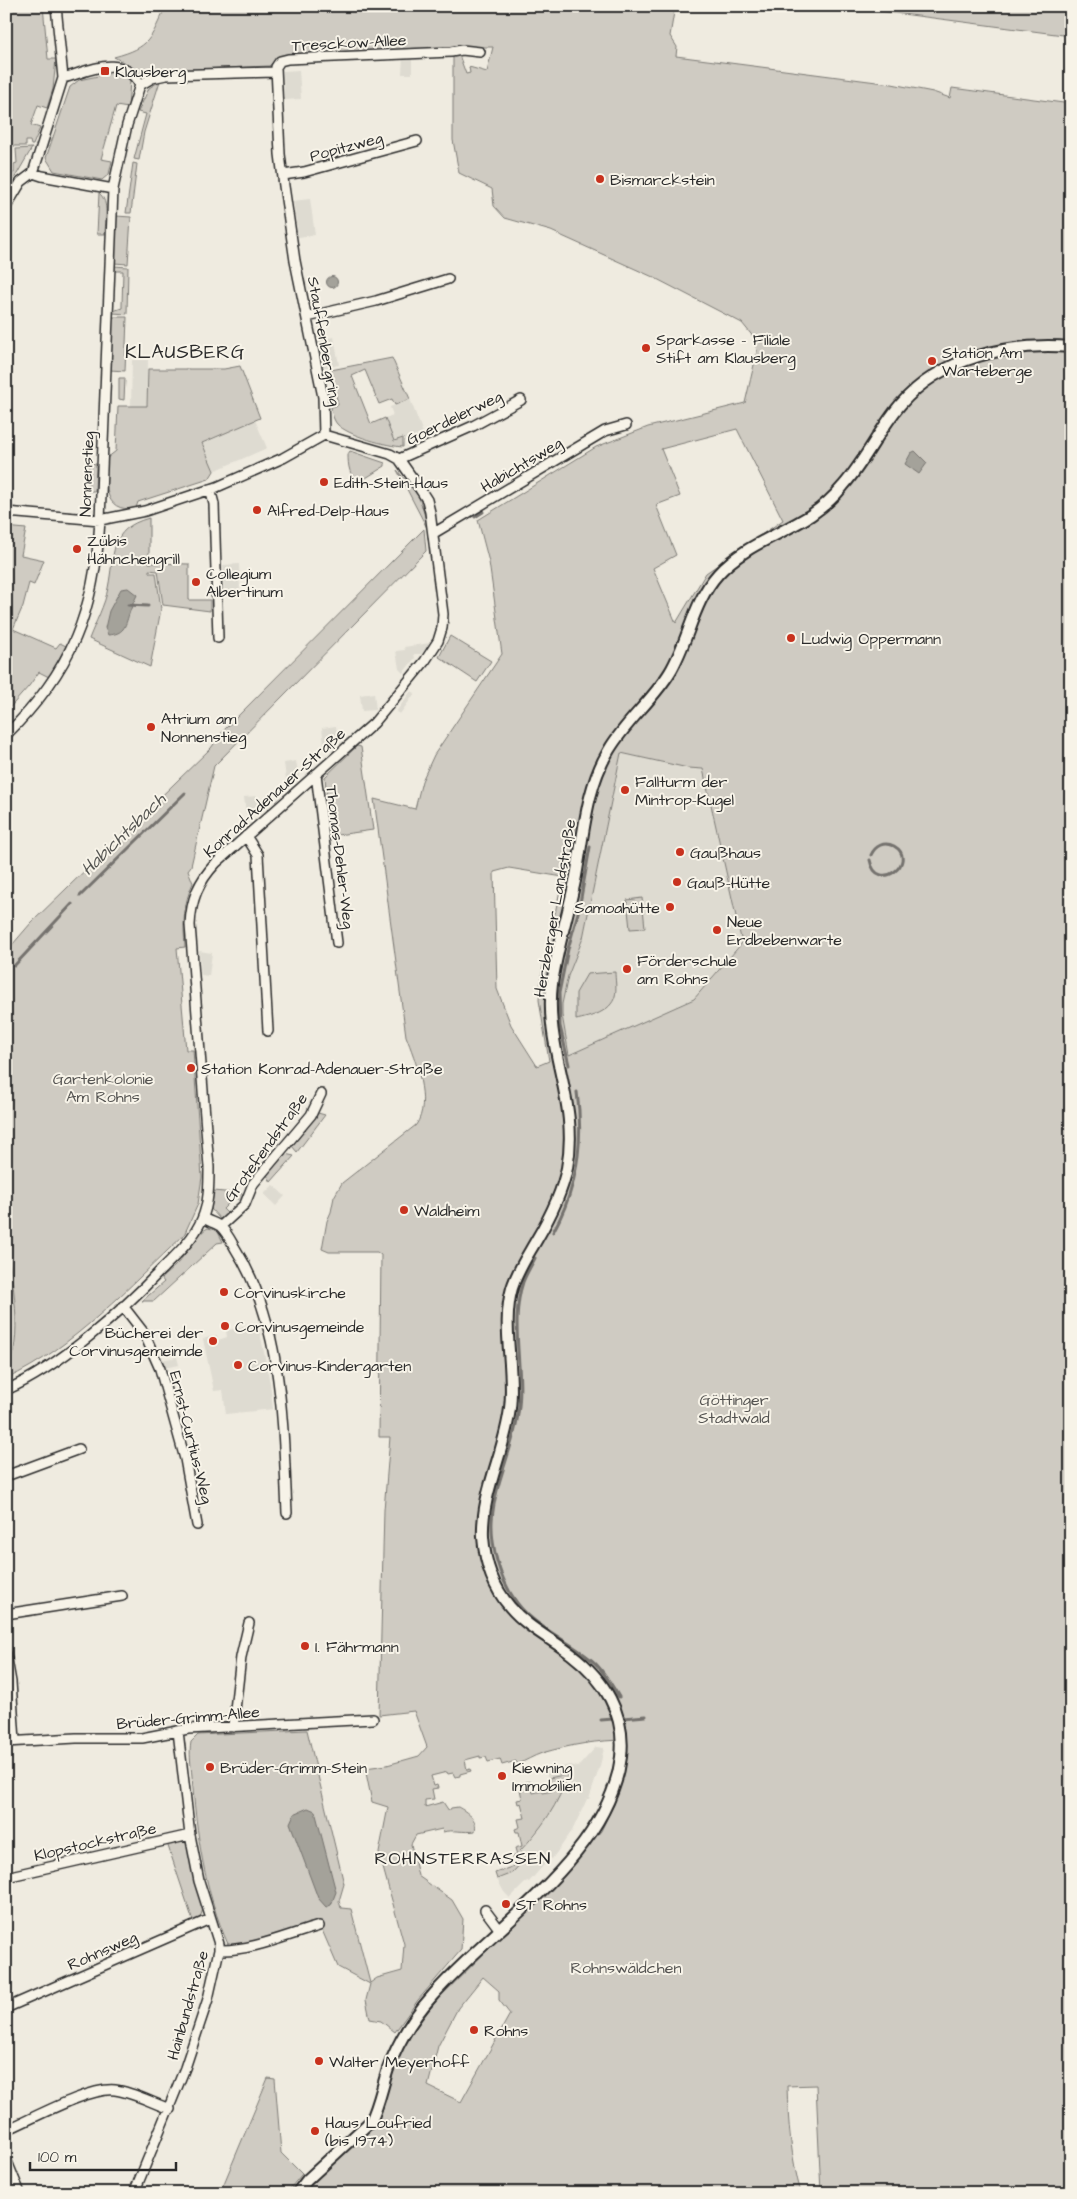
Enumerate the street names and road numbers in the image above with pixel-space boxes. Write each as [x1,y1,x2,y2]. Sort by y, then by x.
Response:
street label: Tresckow-Allee [291,29,407,57]
street label: Popitzweg [307,127,385,168]
street label: Stauffenbergring [301,275,346,408]
street label: Goerdelerweg [403,385,507,452]
street label: Nonnenstieg [75,431,100,517]
street label: Habichtsweg [477,432,567,499]
street label: Konrad-Adenauer-Straße [199,723,351,863]
street label: Thomas-Dehler-Weg [319,784,360,930]
street label: Herzberger Landstraße [528,817,583,999]
street label: Grotefendstraße [219,1088,313,1207]
street label: Ernst-Curtius-Weg [163,1369,218,1506]
street label: Brüder-Grimm-Allee [116,1701,261,1735]
street label: Klopstockstraße [32,1817,159,1867]
street label: Rohnsweg [64,1926,141,1977]
street label: Hainbundstraße [162,1948,214,2063]

